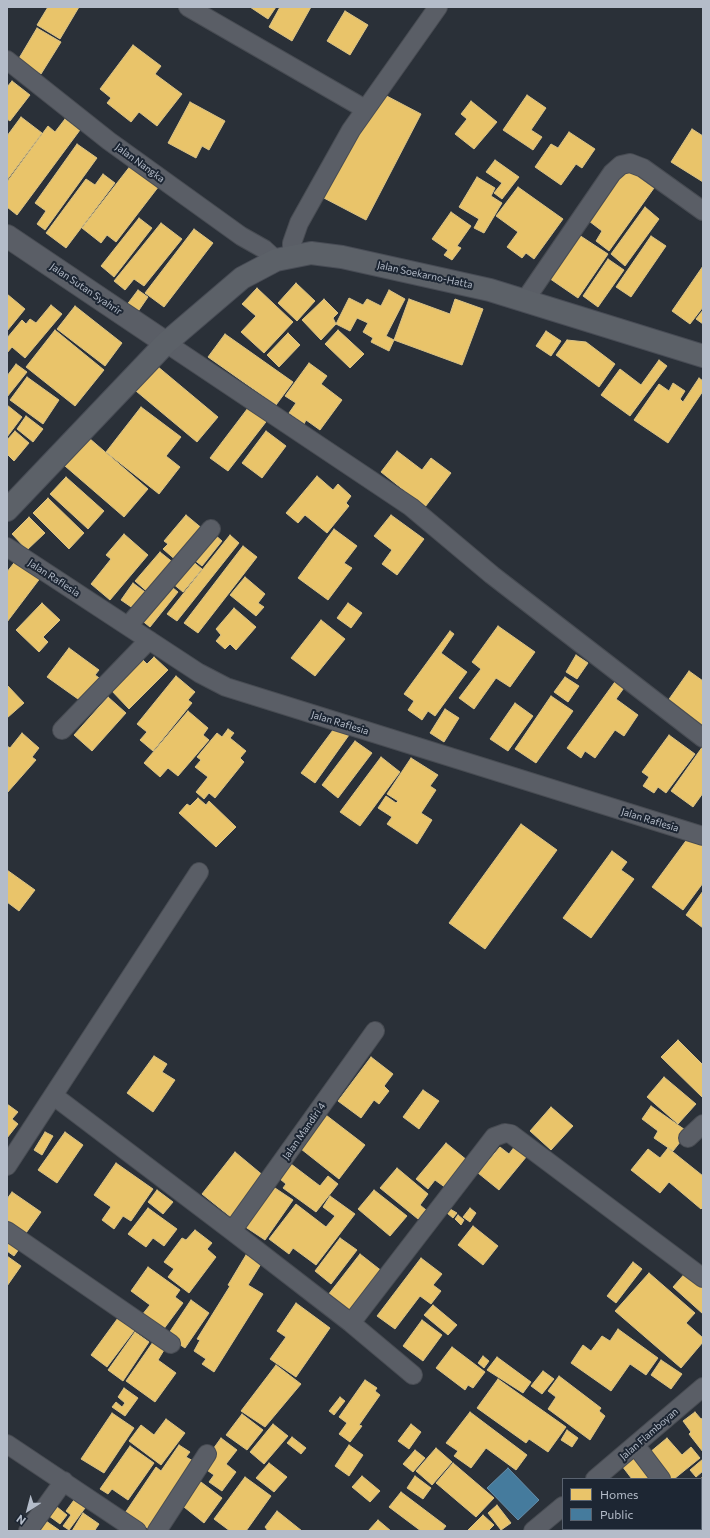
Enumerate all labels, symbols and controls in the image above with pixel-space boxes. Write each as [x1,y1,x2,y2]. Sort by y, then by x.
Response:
street label: Jalan Nangka [113,141,167,185]
street label: Jalan Soekarno-Hatta [376,259,474,291]
street label: Jalan Sutan Syahrir [48,260,124,318]
street label: Jalan Raflesia [26,557,82,599]
street label: Jalan Raflesia [310,709,370,737]
street label: Jalan Raflesia [620,806,680,834]
street label: Jalan Mandiri 4 [280,1100,328,1162]
street label: Jalan Flamboyan [617,1405,681,1463]
legend [562,1478,702,1530]
text: Homes [600,1487,638,1501]
north arrow [8,1490,48,1530]
text: Public [600,1507,633,1521]
text: N [13,1512,28,1528]

